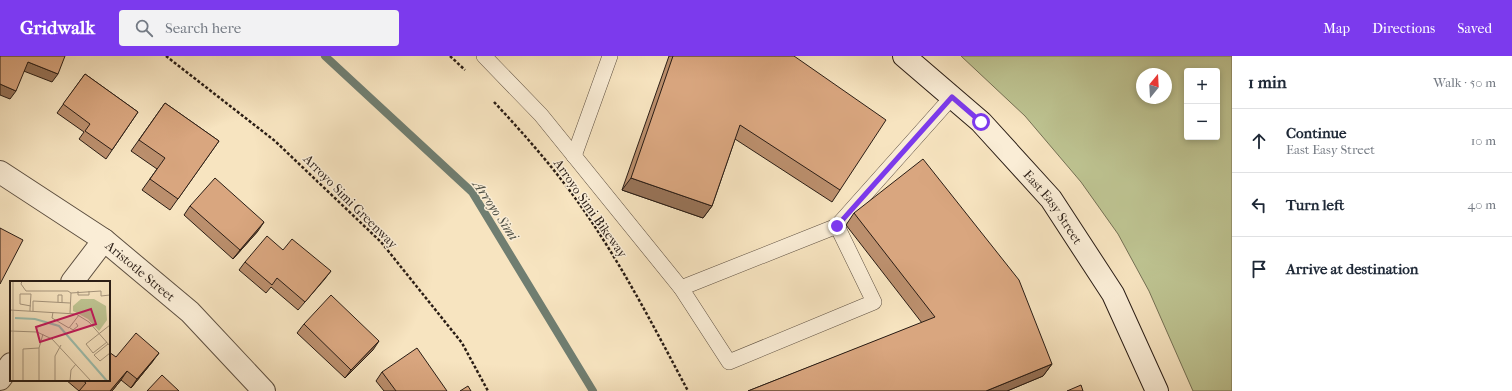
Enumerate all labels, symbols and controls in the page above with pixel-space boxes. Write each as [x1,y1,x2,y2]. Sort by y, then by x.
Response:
search box [119,10,399,46]
text: Gridwalk [20,17,95,39]
icon: search [133,17,155,39]
text: Search here [165,19,241,37]
text: Map [1323,20,1350,37]
text: Directions [1372,20,1435,37]
text: Saved [1457,20,1492,37]
north arrow [1136,68,1172,104]
map controls [1184,68,1220,140]
button: + [1184,68,1220,104]
text: 1 min [1248,72,1287,92]
text: Walk · 50 m [1433,75,1496,90]
button: − [1184,104,1220,140]
route start [972,113,990,131]
text: Continue [1286,124,1346,142]
icon: ahead [1248,130,1270,152]
text: 10 m [1471,133,1496,148]
text: East Easy Street [1286,142,1375,157]
street label: Arroyo Simi Greenway [300,151,401,252]
street label: Arroyo Simi Bikeway [550,155,631,261]
street label: East Easy Street [1020,167,1085,247]
water label: Arroyo Simi [468,175,522,244]
icon: left [1248,194,1270,216]
text: Turn left [1286,196,1344,214]
text: 40 m [1468,197,1496,212]
route end [828,217,846,235]
street label: Aristotle Street [102,237,178,304]
icon: arrive [1248,258,1270,280]
text: Arrive at destination [1286,260,1418,278]
inset map [10,281,110,381]

